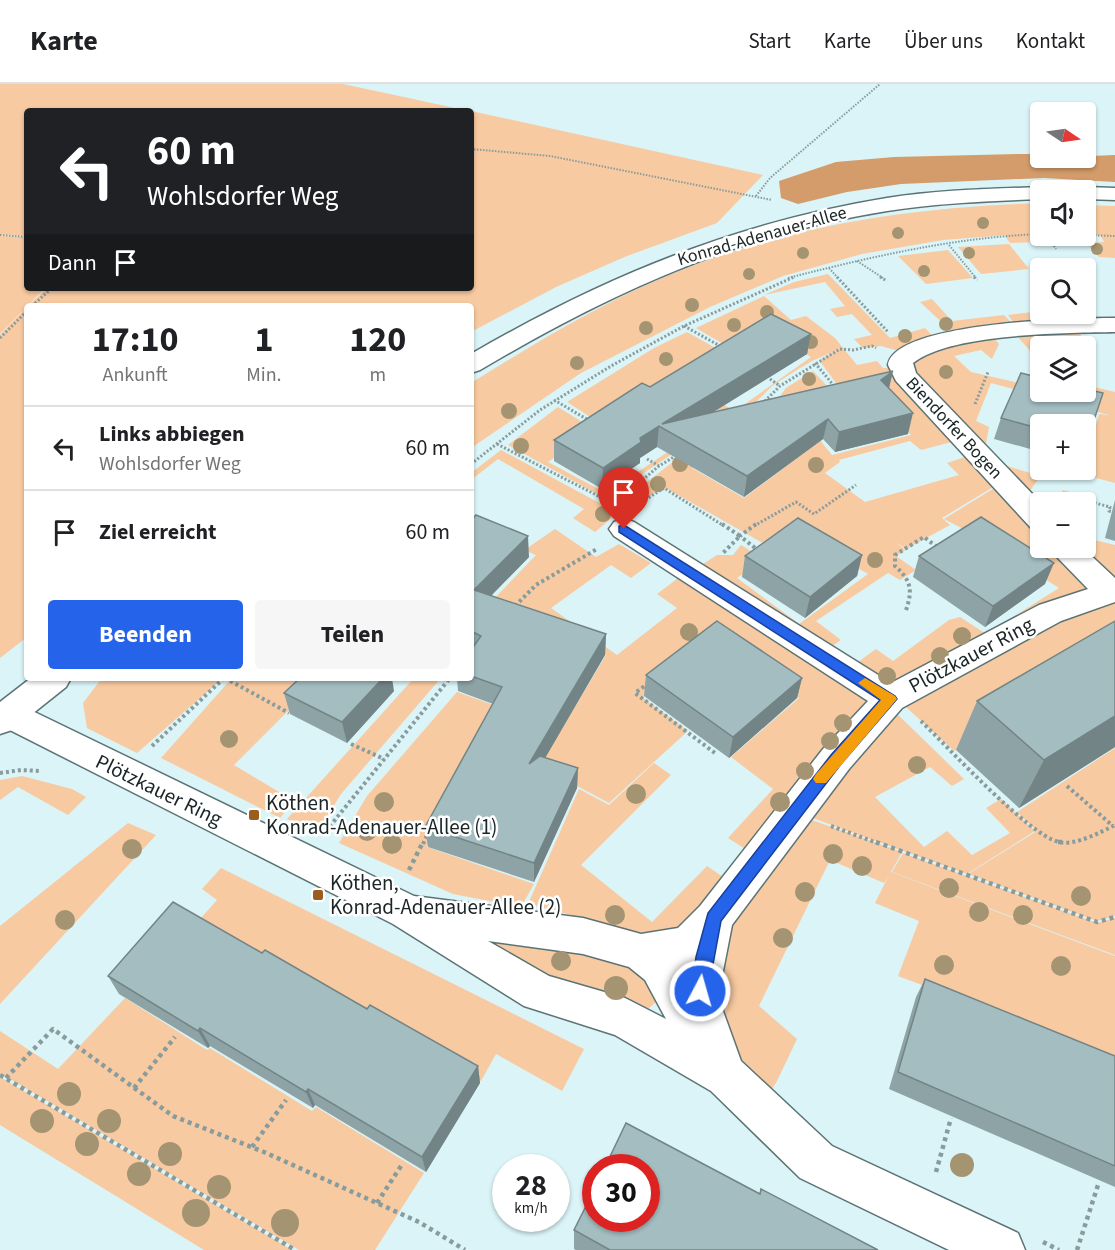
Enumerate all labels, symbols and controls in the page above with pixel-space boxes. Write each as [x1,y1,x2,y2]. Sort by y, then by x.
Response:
text: Karte [30,21,98,61]
text: Start [748,26,791,56]
text: Karte [824,26,871,56]
text: Über uns [904,26,983,56]
text: Kontakt [1016,26,1085,56]
north arrow [1030,102,1096,168]
map controls [1030,102,1096,558]
text: 60 m [147,121,236,181]
icon: left [48,132,126,210]
text: Wohlsdorfer Weg [147,177,338,216]
button: sound [1030,180,1096,246]
street label: Konrad-Adenauer-Allee [674,200,850,272]
icon: arrive [109,246,142,279]
text: Dann [48,247,97,279]
button: search [1030,258,1096,324]
text: 17:10 [92,314,179,365]
text: 1 [254,314,273,365]
text: 120 [349,314,406,365]
button: layers [1030,336,1096,402]
text: Ankunft [103,361,168,389]
text: Min. [246,361,282,389]
text: m [369,361,386,389]
street label: Biendorfer Bogen [900,371,1008,485]
button: + [1030,414,1096,480]
text: Links abbiegen [99,418,245,450]
icon: left [48,432,81,465]
text: 60 m [405,432,450,464]
text: Wohlsdorfer Weg [99,450,241,478]
pin [598,467,649,529]
icon: arrive [607,476,640,509]
button: − [1030,492,1096,558]
icon: arrive [48,516,81,549]
text: Ziel erreicht [99,516,217,548]
text: 60 m [405,516,450,548]
button: Beenden [48,600,243,669]
button: Teilen [255,600,450,669]
street label: Plötzkauer Ring [903,609,1039,701]
street label: Plötzkauer Ring [91,746,228,834]
place label: Köthen, Konrad-Adenauer-Allee (1) [266,788,497,842]
marker: Köthen, Konrad-Adenauer-Allee (1) [247,808,261,822]
place label: Köthen, Konrad-Adenauer-Allee (2) [330,868,561,922]
marker: Köthen, Konrad-Adenauer-Allee (2) [311,888,325,902]
position arrow [668,959,732,1023]
speed limit sign: 30 [582,1154,660,1232]
text: 28 [515,1164,547,1207]
text: km/h [514,1198,548,1219]

